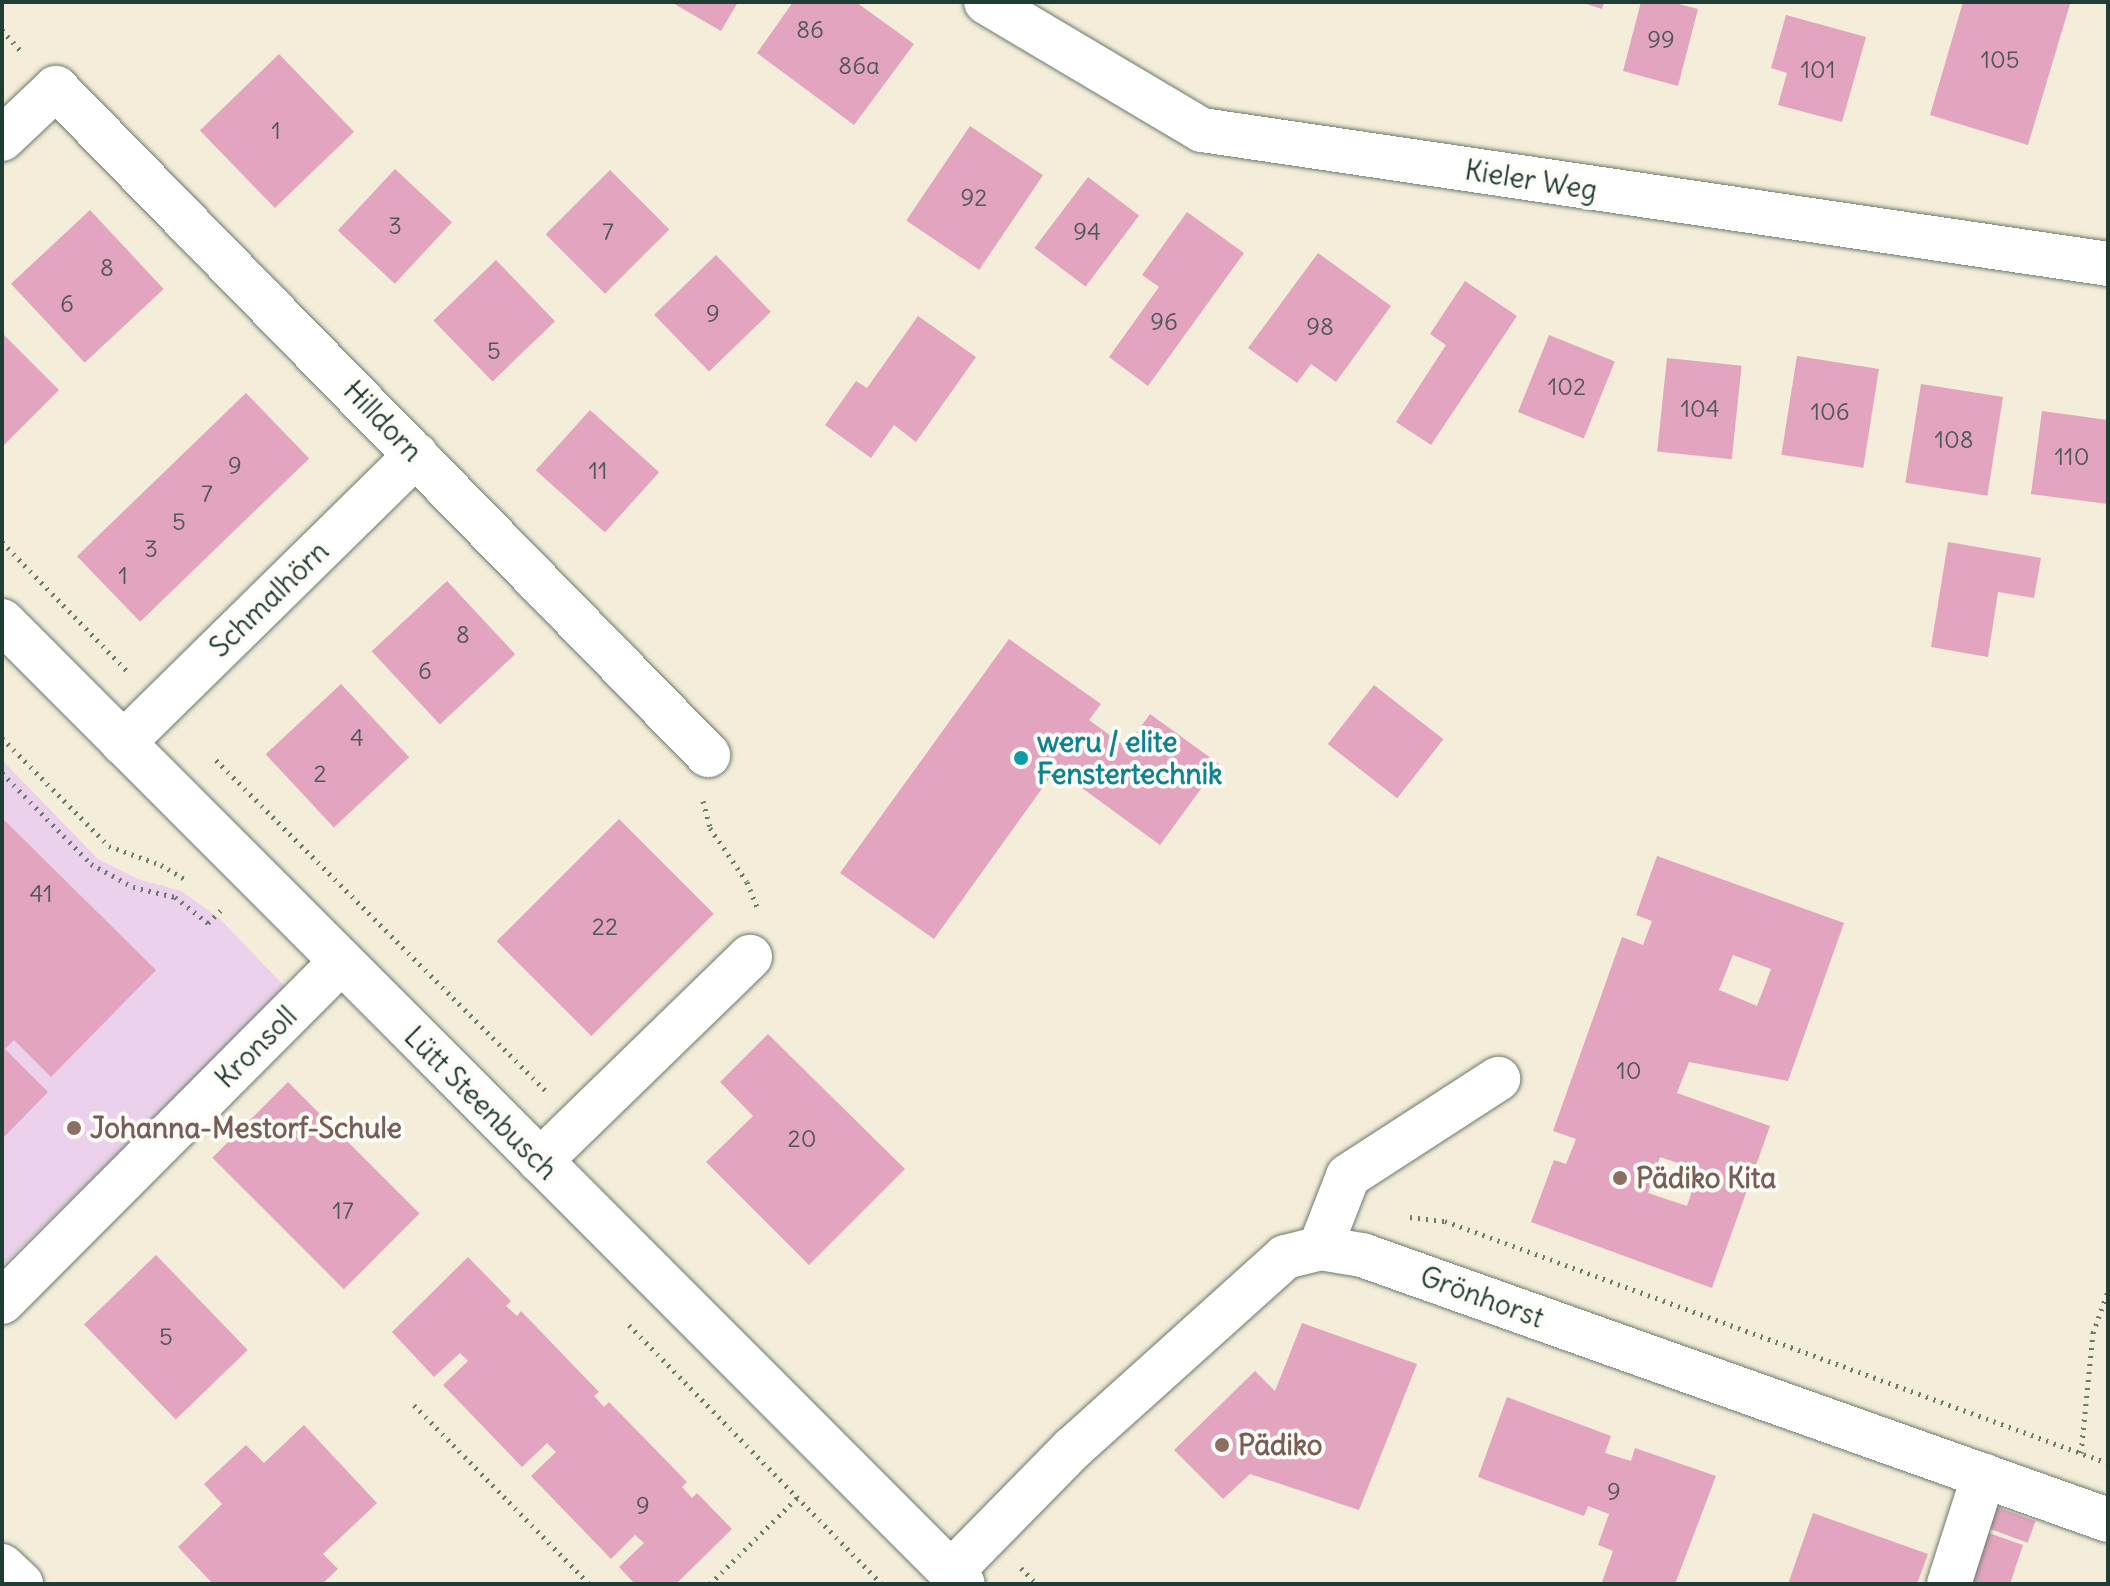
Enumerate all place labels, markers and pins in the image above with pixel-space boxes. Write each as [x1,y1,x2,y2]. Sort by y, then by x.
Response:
place label: weru / elite Fenstertechnik [1037,725,1222,791]
marker: weru / elite Fenstertechnik [1012,749,1030,767]
place label: Johanna-Mestorf-Schule [90,1111,402,1145]
marker: Johanna-Mestorf-Schule [65,1119,83,1137]
place label: Pädiko Kita [1636,1161,1776,1195]
marker: Pädiko Kita [1611,1169,1629,1187]
place label: Pädiko [1238,1428,1323,1462]
marker: Pädiko [1213,1436,1231,1454]

